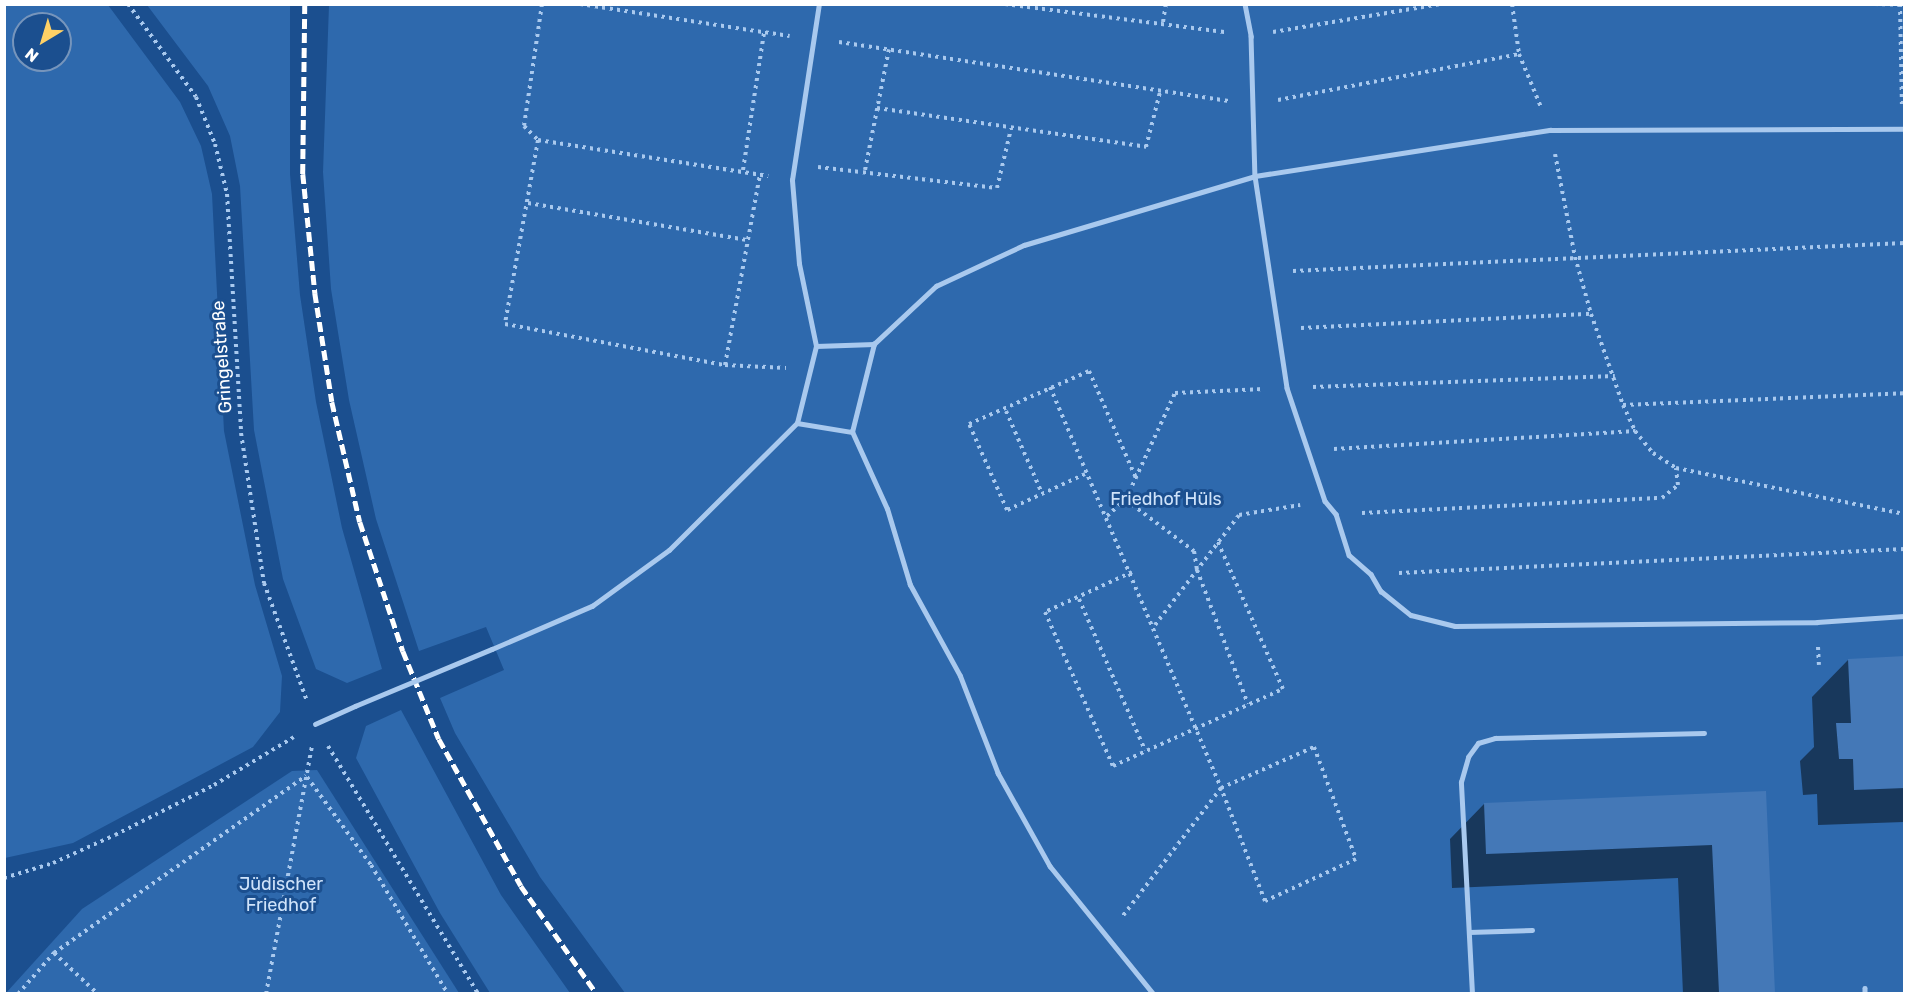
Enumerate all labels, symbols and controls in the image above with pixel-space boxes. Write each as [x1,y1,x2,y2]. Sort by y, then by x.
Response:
north arrow [12,12,72,72]
text: N [21,44,42,66]
street label: Gringelstraße [207,300,237,414]
park label: Friedhof Hüls [1110,488,1222,510]
park label: Jüdischer Friedhof [239,874,323,916]

